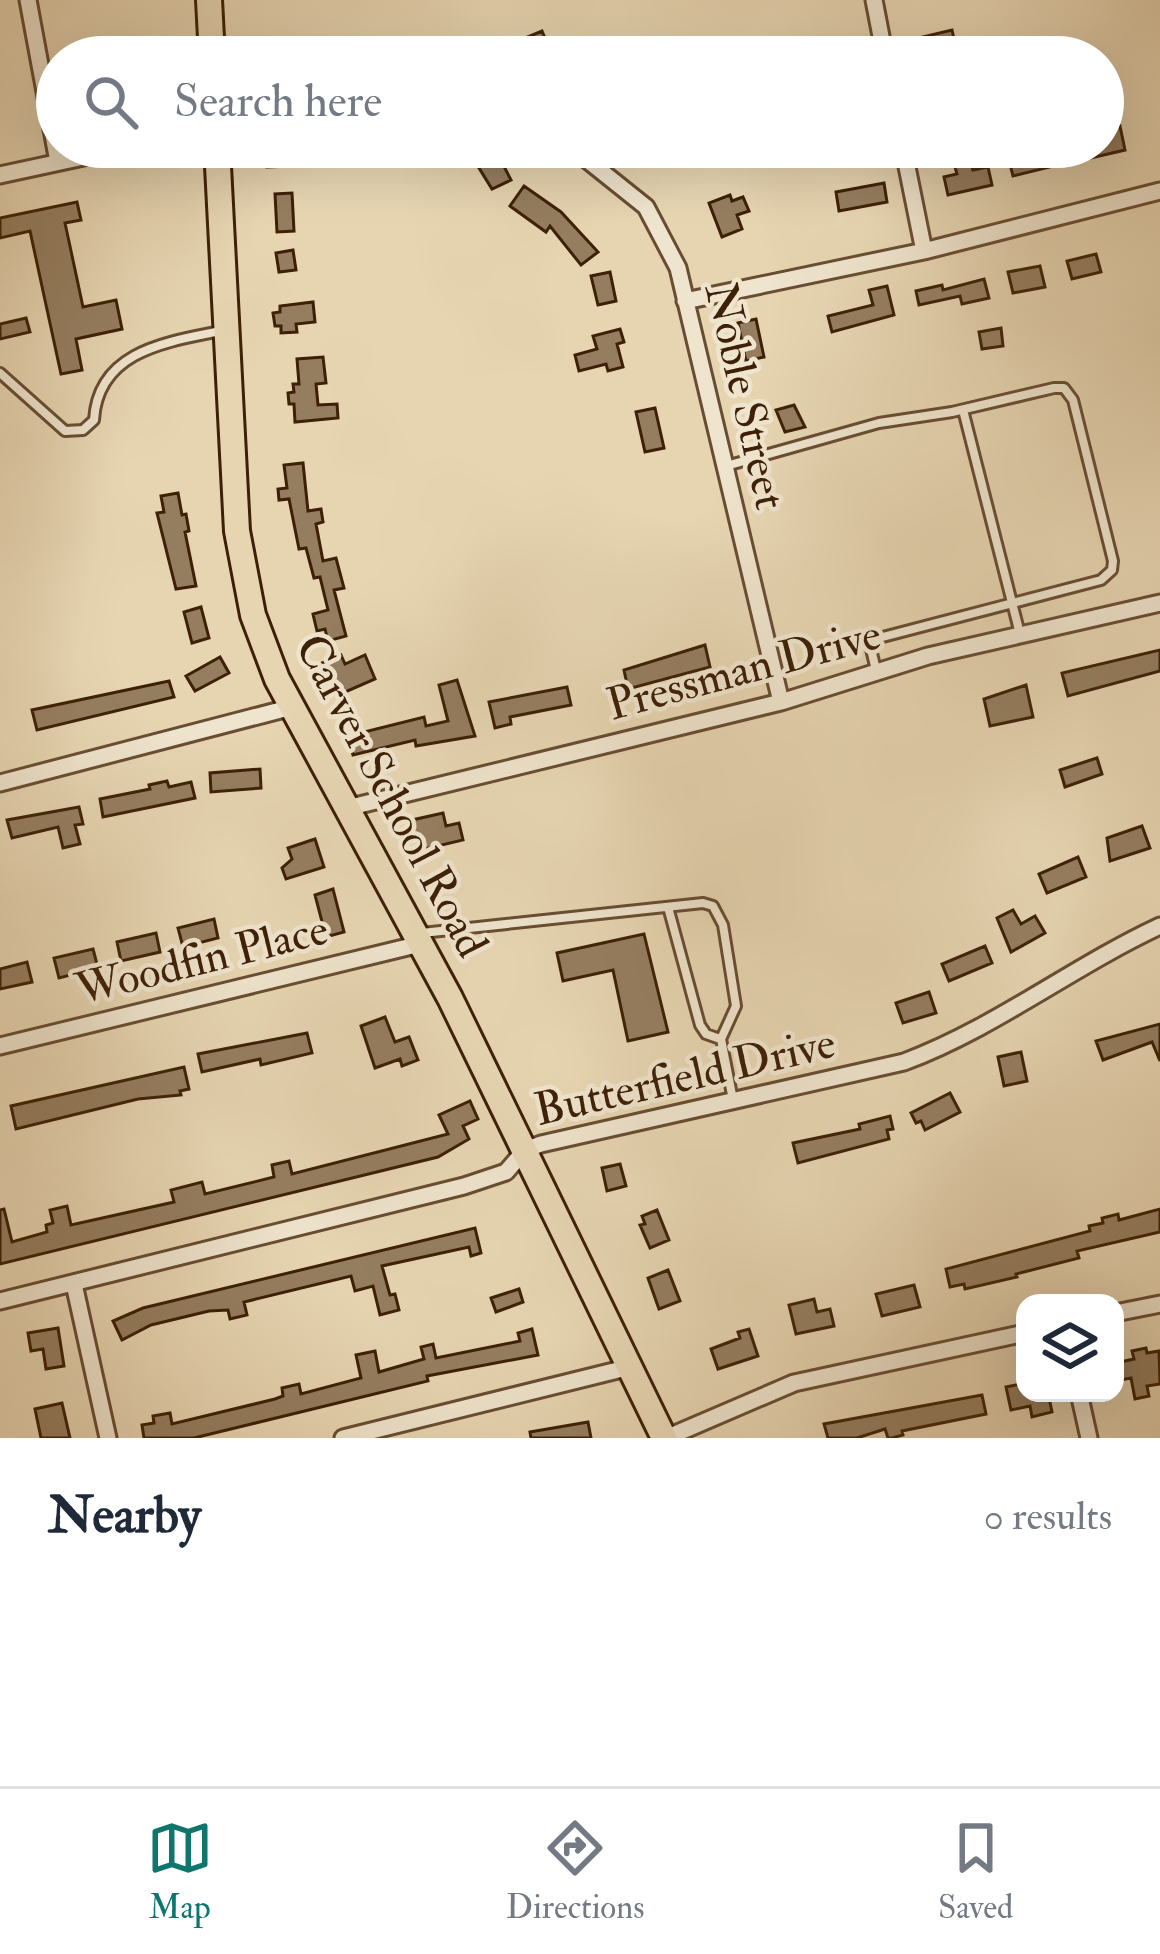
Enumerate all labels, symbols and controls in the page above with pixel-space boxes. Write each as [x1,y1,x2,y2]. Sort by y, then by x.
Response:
search box [36,36,1124,168]
icon: search [78,69,144,135]
text: Search here [174,74,382,130]
street label: Noble Street [692,277,798,515]
street label: Pressman Drive [601,607,887,733]
street label: Carver School Road [282,625,500,967]
street label: Woodfin Place [69,902,334,1019]
street label: Butterfield Drive [529,1015,841,1139]
map controls [1016,1294,1124,1402]
button: layers [1016,1294,1124,1402]
text: Nearby [48,1484,201,1548]
text: 0 results [984,1492,1112,1541]
tab: Map [147,1815,213,1928]
tab: Directions [506,1815,645,1928]
tab: Saved [938,1815,1013,1928]

